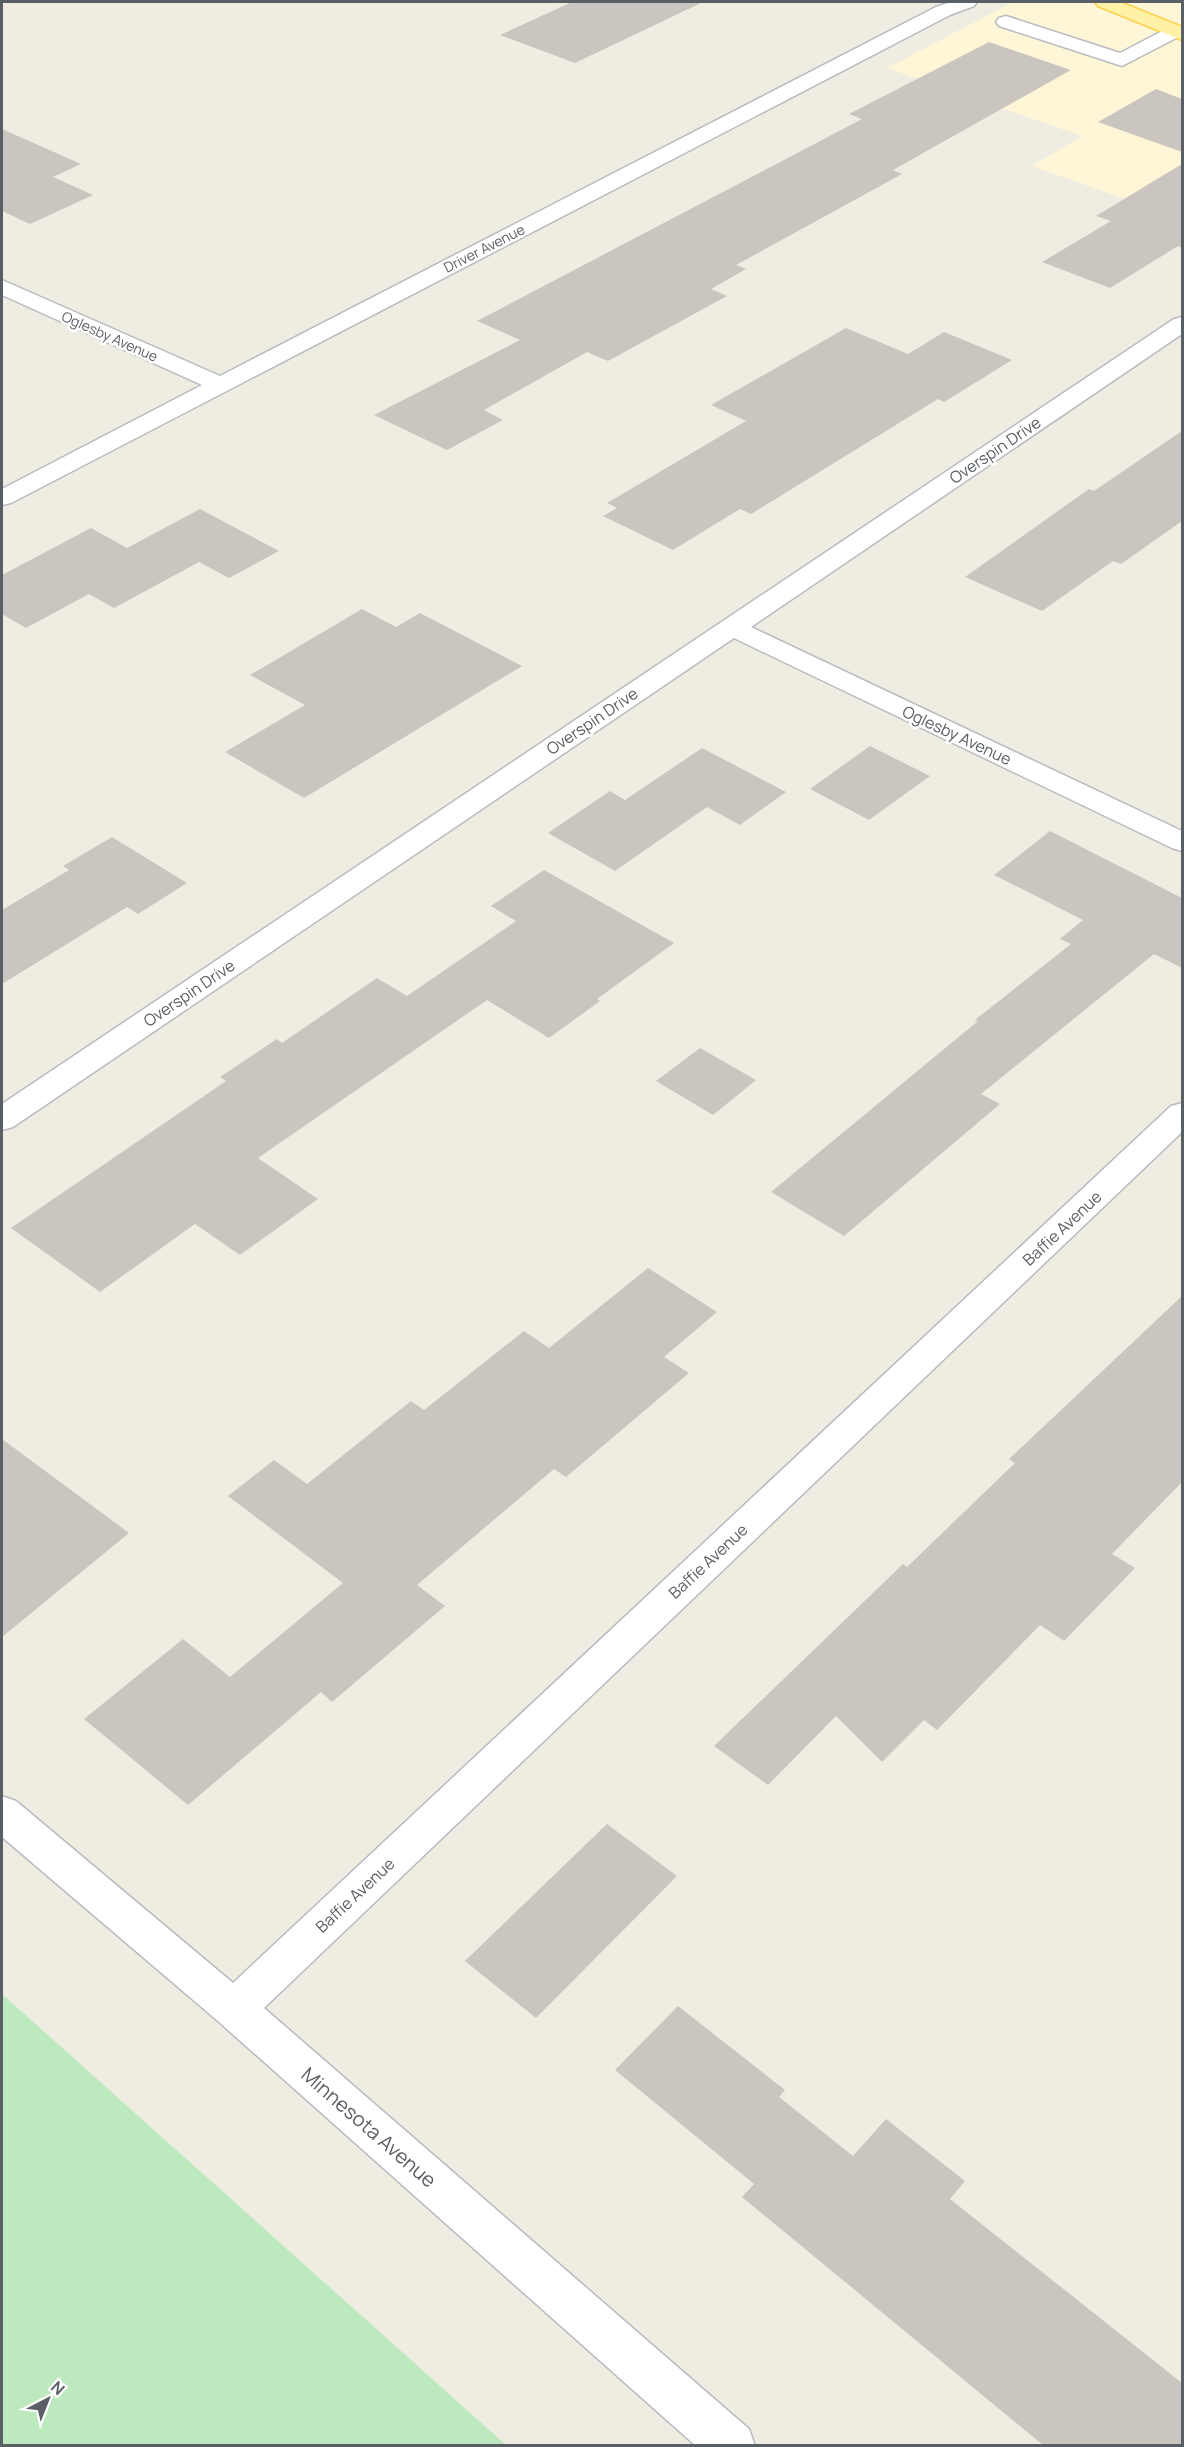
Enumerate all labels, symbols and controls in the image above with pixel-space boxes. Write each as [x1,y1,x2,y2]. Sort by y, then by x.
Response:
street label: Driver Avenue [440,219,528,277]
street label: Oglesby Avenue [59,306,161,366]
street label: Overspin Drive [945,411,1045,489]
street label: Overspin Drive [542,682,642,760]
street label: Oglesby Avenue [899,700,1015,770]
street label: Overspin Drive [139,954,239,1032]
street label: Baffie Avenue [1018,1186,1106,1270]
street label: Baffie Avenue [664,1519,752,1603]
street label: Baffie Avenue [311,1853,399,1937]
street label: Minnesota Avenue [296,2061,442,2193]
north arrow [18,2369,78,2429]
text: N [46,2376,70,2400]

